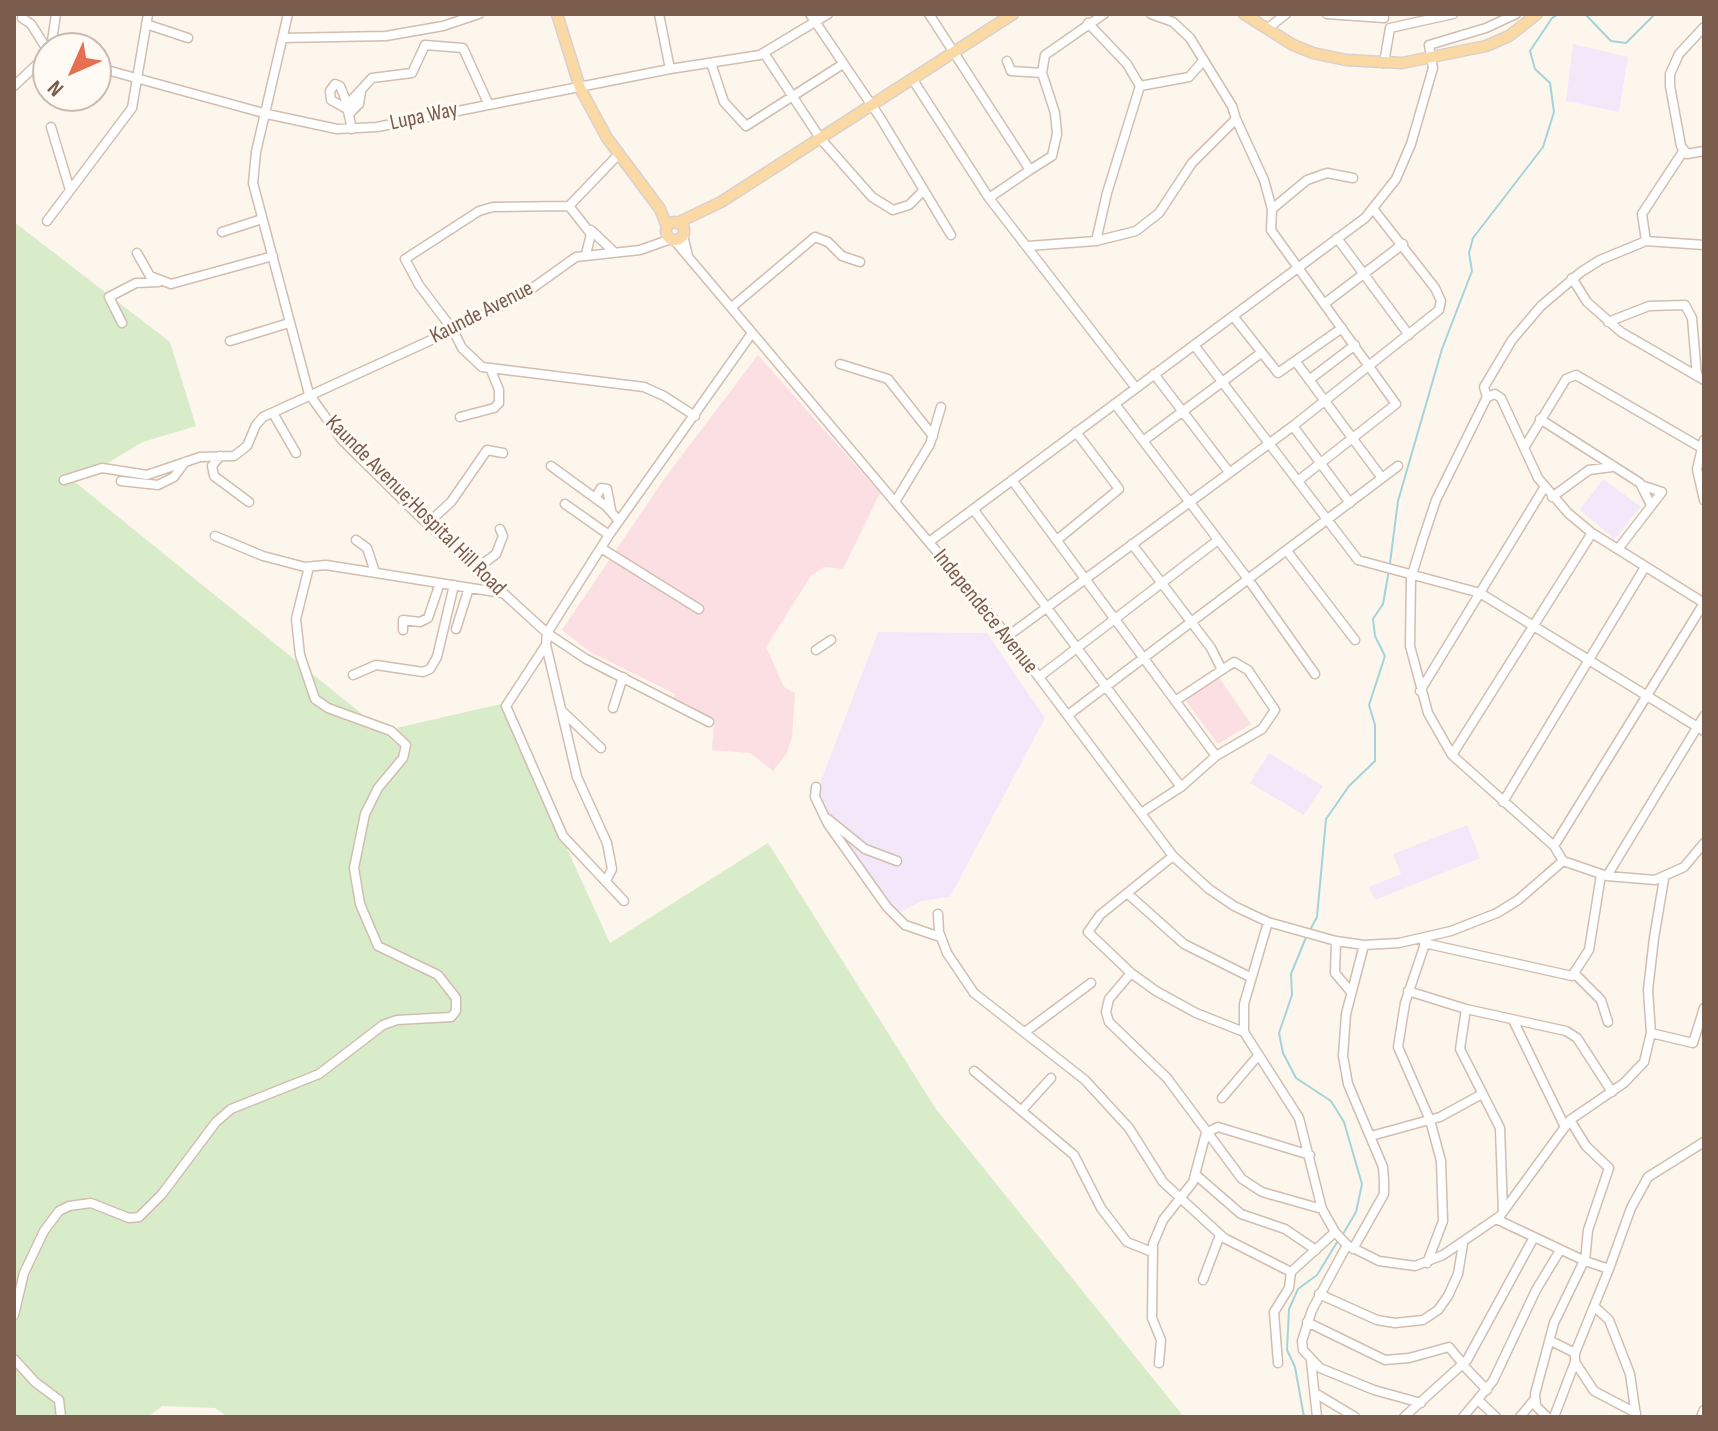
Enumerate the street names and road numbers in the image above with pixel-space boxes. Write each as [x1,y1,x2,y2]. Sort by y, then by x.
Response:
street label: Lupa Way [388,97,460,137]
street label: Kaunde Avenue [426,276,538,350]
street label: Kaunde Avenue;Hospital Hill Road [319,410,511,602]
street label: Independece Avenue [927,545,1043,679]

